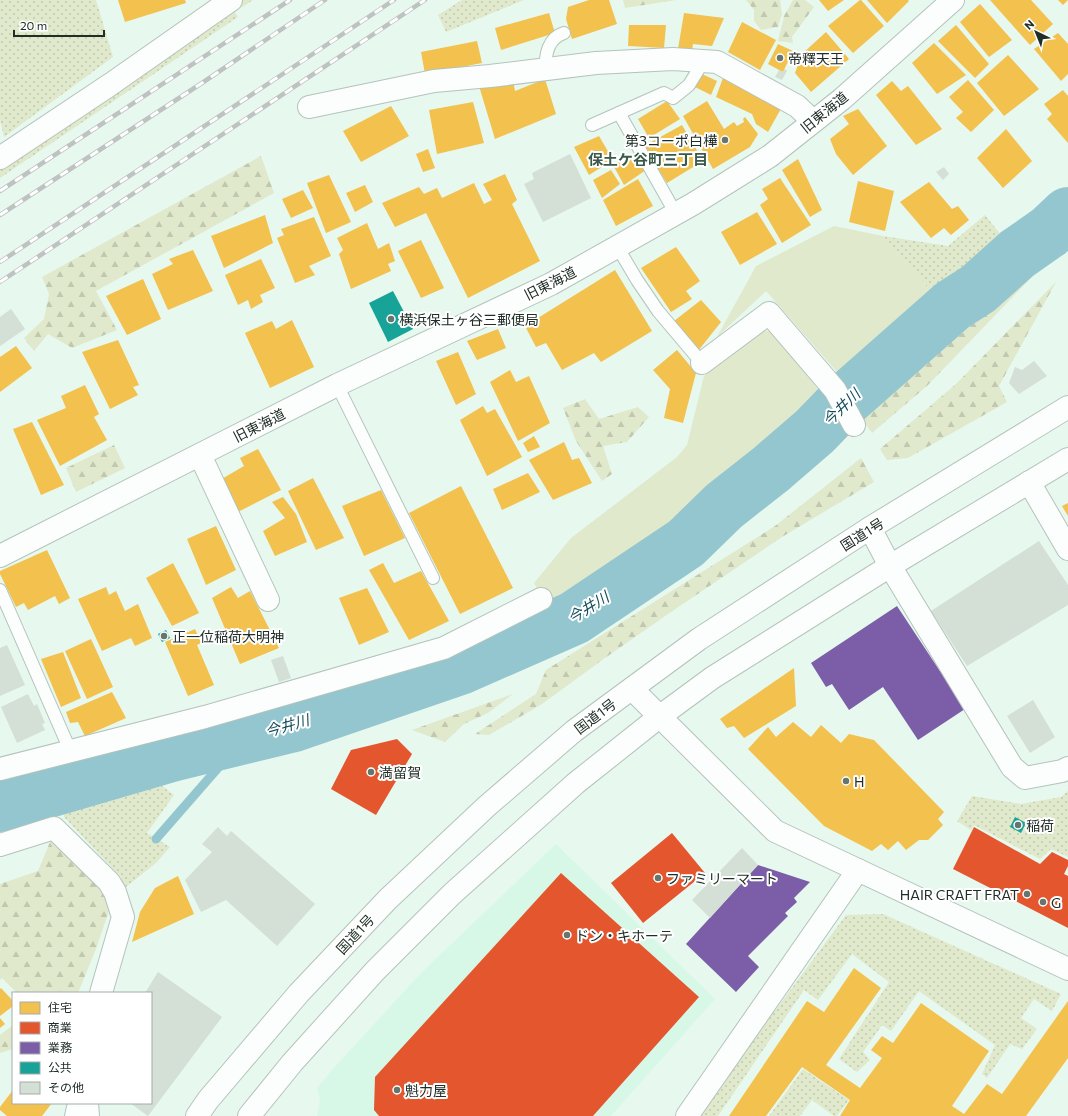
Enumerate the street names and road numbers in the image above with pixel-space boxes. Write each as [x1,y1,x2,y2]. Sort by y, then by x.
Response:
street label: 旧東海道 [797,88,851,136]
street label: 旧東海道 [521,263,579,303]
street label: 旧東海道 [230,405,288,445]
street label: 国道1号 [837,514,887,554]
street label: 国道1号 [571,695,619,737]
street label: 国道1号 [332,911,378,957]

